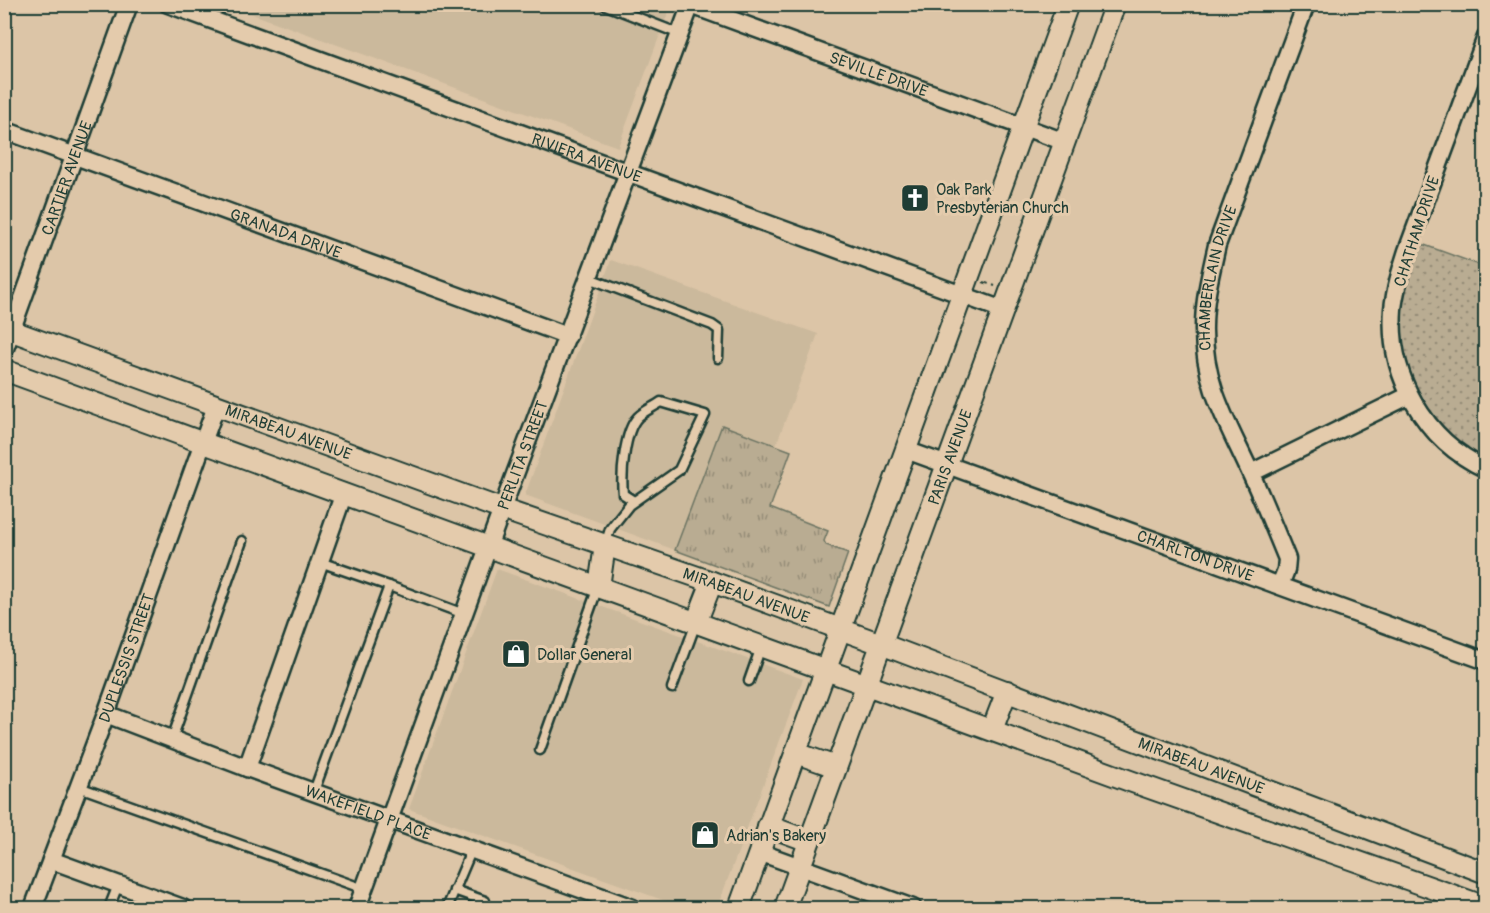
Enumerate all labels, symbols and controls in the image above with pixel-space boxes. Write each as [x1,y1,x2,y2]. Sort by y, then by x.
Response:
street label: SEVILLE DRIVE [826,48,930,102]
street label: CARTIER AVENUE [38,118,97,238]
street label: RIVIERA AVENUE [529,129,644,188]
street label: CHATHAM DRIVE [1390,173,1444,289]
place label: Oak Park Presbyterian Church [936,180,1069,218]
church icon: Oak Park Presbyterian Church [899,182,931,214]
street label: CHAMBERLAIN DRIVE [1195,203,1242,352]
street label: GRANADA DRIVE [227,204,344,263]
street label: PERLITA STREET [494,398,553,513]
street label: MIRABEAU AVENUE [222,400,354,465]
street label: PARIS AVENUE [924,407,977,508]
street label: CHARLTON DRIVE [1134,526,1256,587]
street label: MIRABEAU AVENUE [680,564,812,628]
street label: DUPLESSIS STREET [95,591,159,726]
shop icon: Dollar General [500,638,532,670]
place label: Dollar General [537,645,632,665]
street label: MIRABEAU AVENUE [1135,733,1267,799]
street label: WAKEFIELD PLACE [302,781,434,845]
shop icon: Adrian's Bakery [689,819,721,851]
place label: Adrian's Bakery [726,826,826,846]

